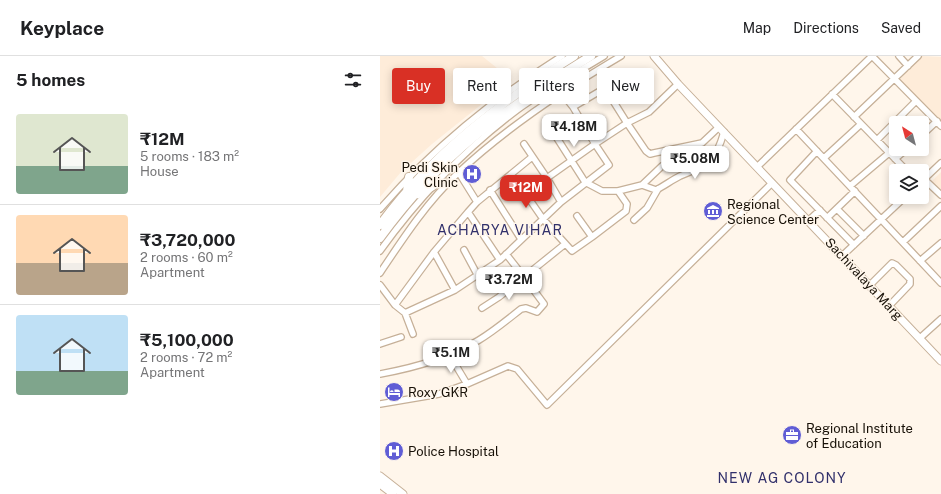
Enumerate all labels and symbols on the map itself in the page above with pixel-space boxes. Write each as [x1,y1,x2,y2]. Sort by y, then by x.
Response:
pin: ₹4.18M [541,114,607,148]
north arrow [889,116,929,156]
pin: ₹5.08M [662,146,728,180]
place label: Pedi Skin Clinic [401,160,458,190]
hospital icon: Pedi Skin Clinic [461,163,483,185]
pin: ₹12M [502,175,550,209]
place label: Regional Science Center [727,197,819,227]
museum icon: Regional Science Center [702,200,724,222]
district label: ACHARYA VIHAR [437,222,563,238]
street label: Sachivalaya Marg [822,235,906,323]
pin: ₹3.72M [476,267,542,301]
pin: ₹5.1M [423,340,479,374]
hotel icon: Roxy GKR [383,381,405,403]
place label: Roxy GKR [408,385,468,400]
place label: Regional Institute of Education [806,421,913,451]
office icon: Regional Institute of Education [781,424,803,446]
hospital icon: Police Hospital [383,440,405,462]
place label: Police Hospital [408,444,499,459]
district label: NEW AG COLONY [717,470,847,486]

